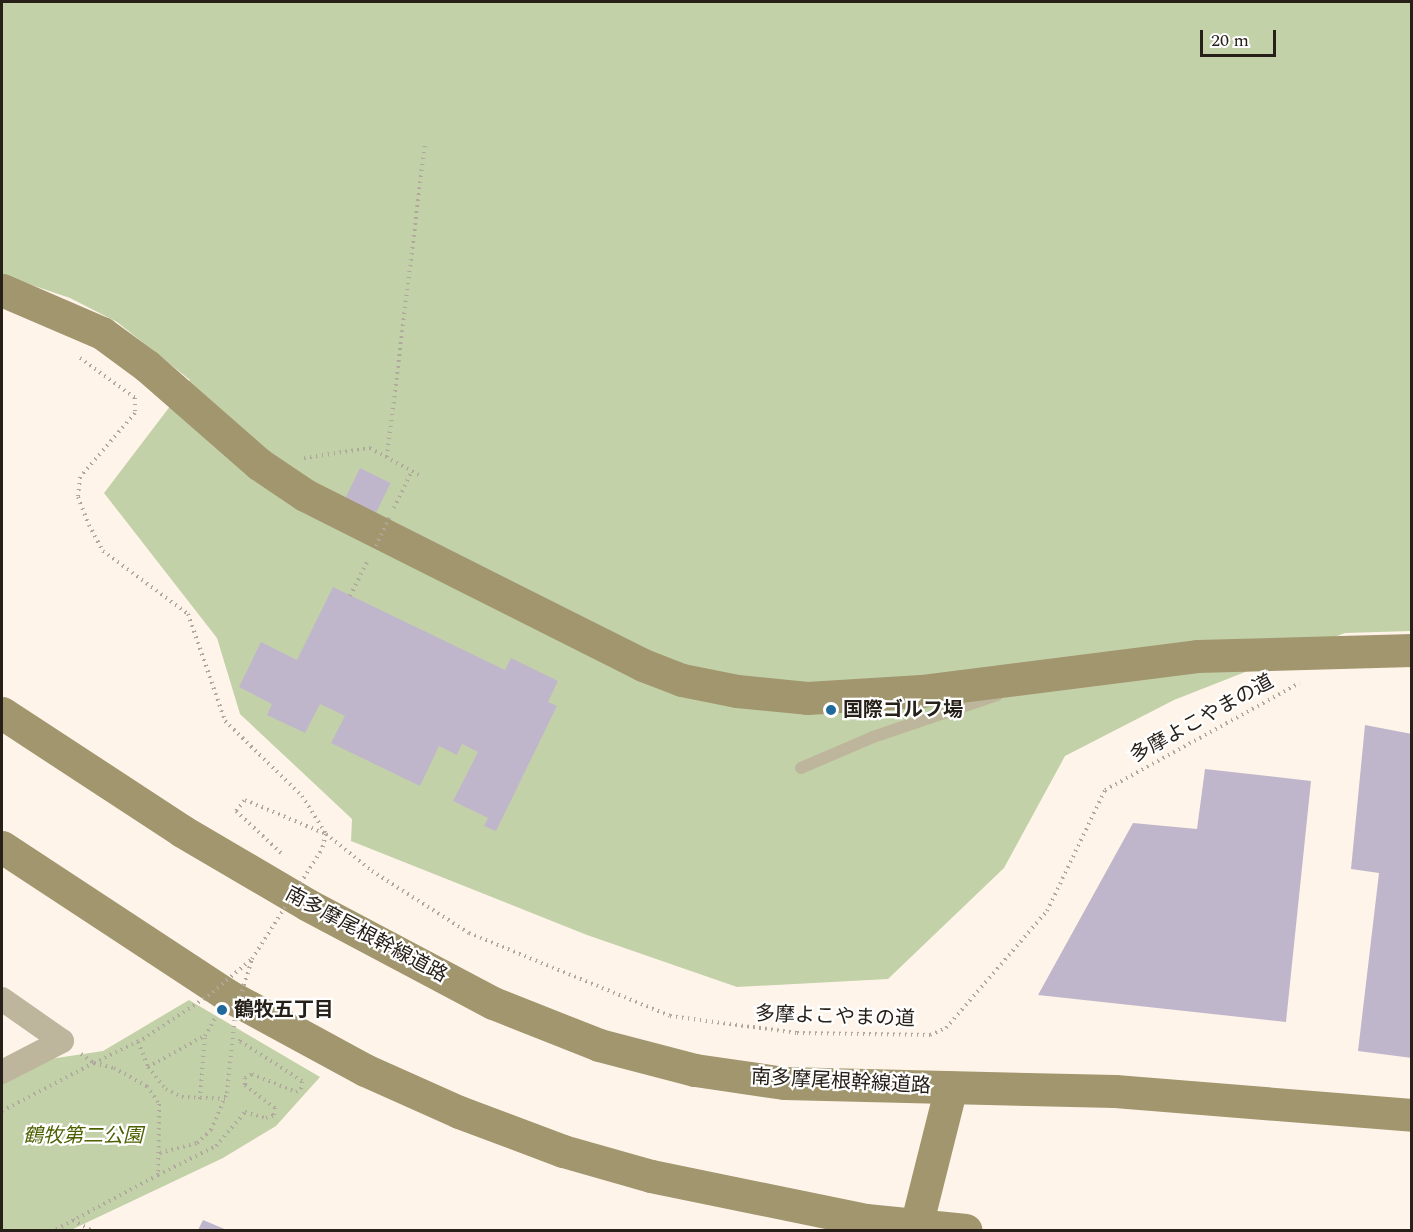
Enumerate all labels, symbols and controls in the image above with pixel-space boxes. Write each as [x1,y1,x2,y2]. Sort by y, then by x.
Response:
scale bar [1203,18,1280,56]
text: 20 m [1211,27,1249,54]
street label: 多摩よこやまの道 [1126,670,1278,768]
place label: 国際ゴルフ場 [843,698,963,722]
marker: 国際ゴルフ場 [824,703,838,717]
street label: 南多摩尾根幹線道路 [281,882,451,988]
place label: 鶴牧五丁目 [234,998,334,1022]
street label: 多摩よこやまの道 [755,1002,915,1032]
marker: 鶴牧五丁目 [215,1003,229,1017]
street label: 南多摩尾根幹線道路 [750,1065,932,1099]
park label: 鶴牧第二公園 [23,1124,143,1148]

